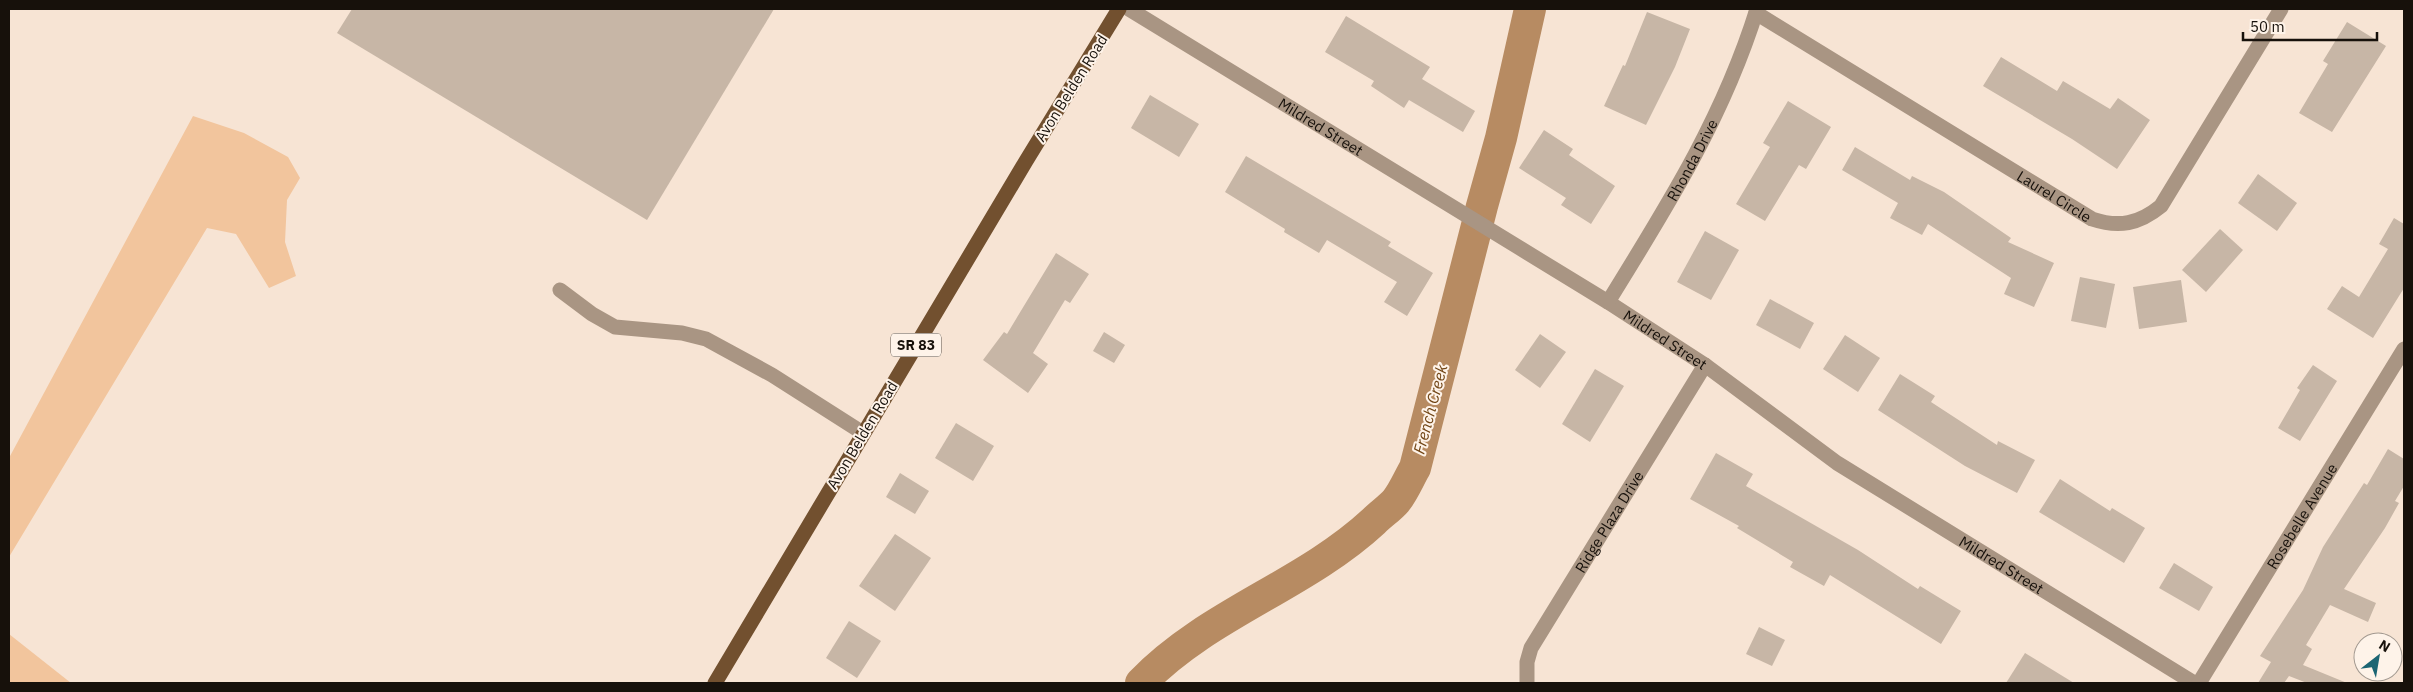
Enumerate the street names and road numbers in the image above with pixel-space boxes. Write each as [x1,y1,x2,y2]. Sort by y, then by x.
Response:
street label: Avon Belden Road [1030,31,1112,145]
street label: Mildred Street [1275,93,1367,160]
street label: Rhonda Drive [1662,116,1721,204]
street label: Laurel Circle [2014,166,2095,226]
street label: Mildred Street [1620,305,1711,373]
road number: SR 83 [891,334,941,356]
street label: Avon Belden Road [822,378,902,492]
street label: Rosebelle Avenue [2262,460,2341,572]
street label: Ridge Plaza Drive [1570,467,1647,576]
street label: Mildred Street [1956,531,2047,598]

